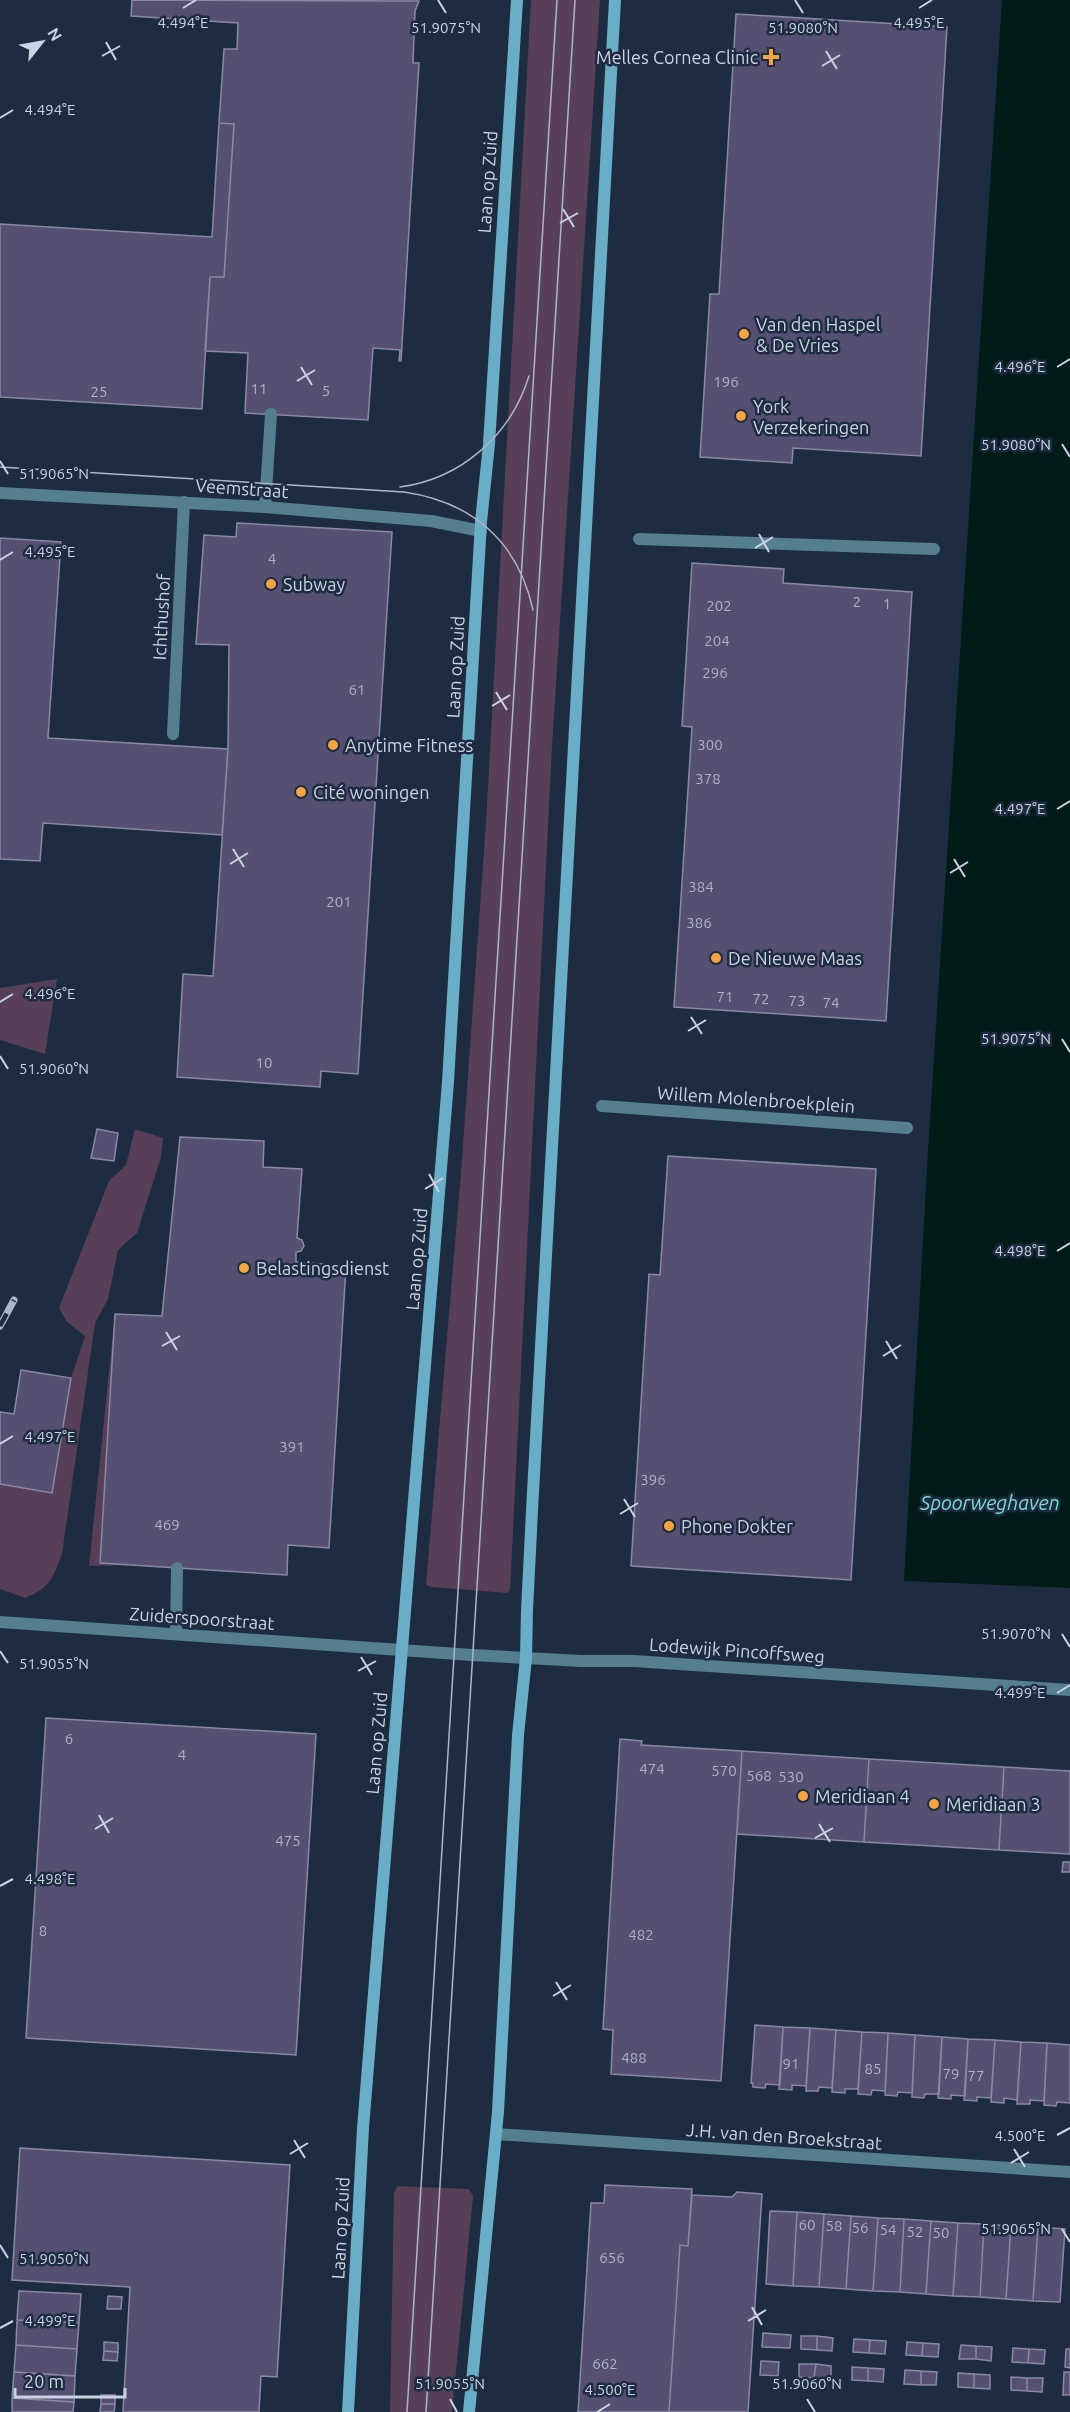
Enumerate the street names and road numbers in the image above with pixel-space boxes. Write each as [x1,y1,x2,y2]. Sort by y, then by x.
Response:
street label: Laan op Zuid [473,130,501,234]
street label: Veemstraat [195,475,289,501]
street label: Ichthushof [149,573,173,661]
street label: Laan op Zuid [442,615,468,719]
street label: Willem Molenbroekplein [656,1082,856,1116]
street label: Laan op Zuid [402,1207,430,1311]
street label: Zuiderspoorstraat [129,1603,275,1633]
street label: Lodewijk Pincoffsweg [648,1634,826,1666]
street label: Laan op Zuid [362,1691,390,1795]
street label: J.H. van den Broekstraat [685,2119,883,2153]
street label: Laan op Zuid [327,2176,353,2280]

